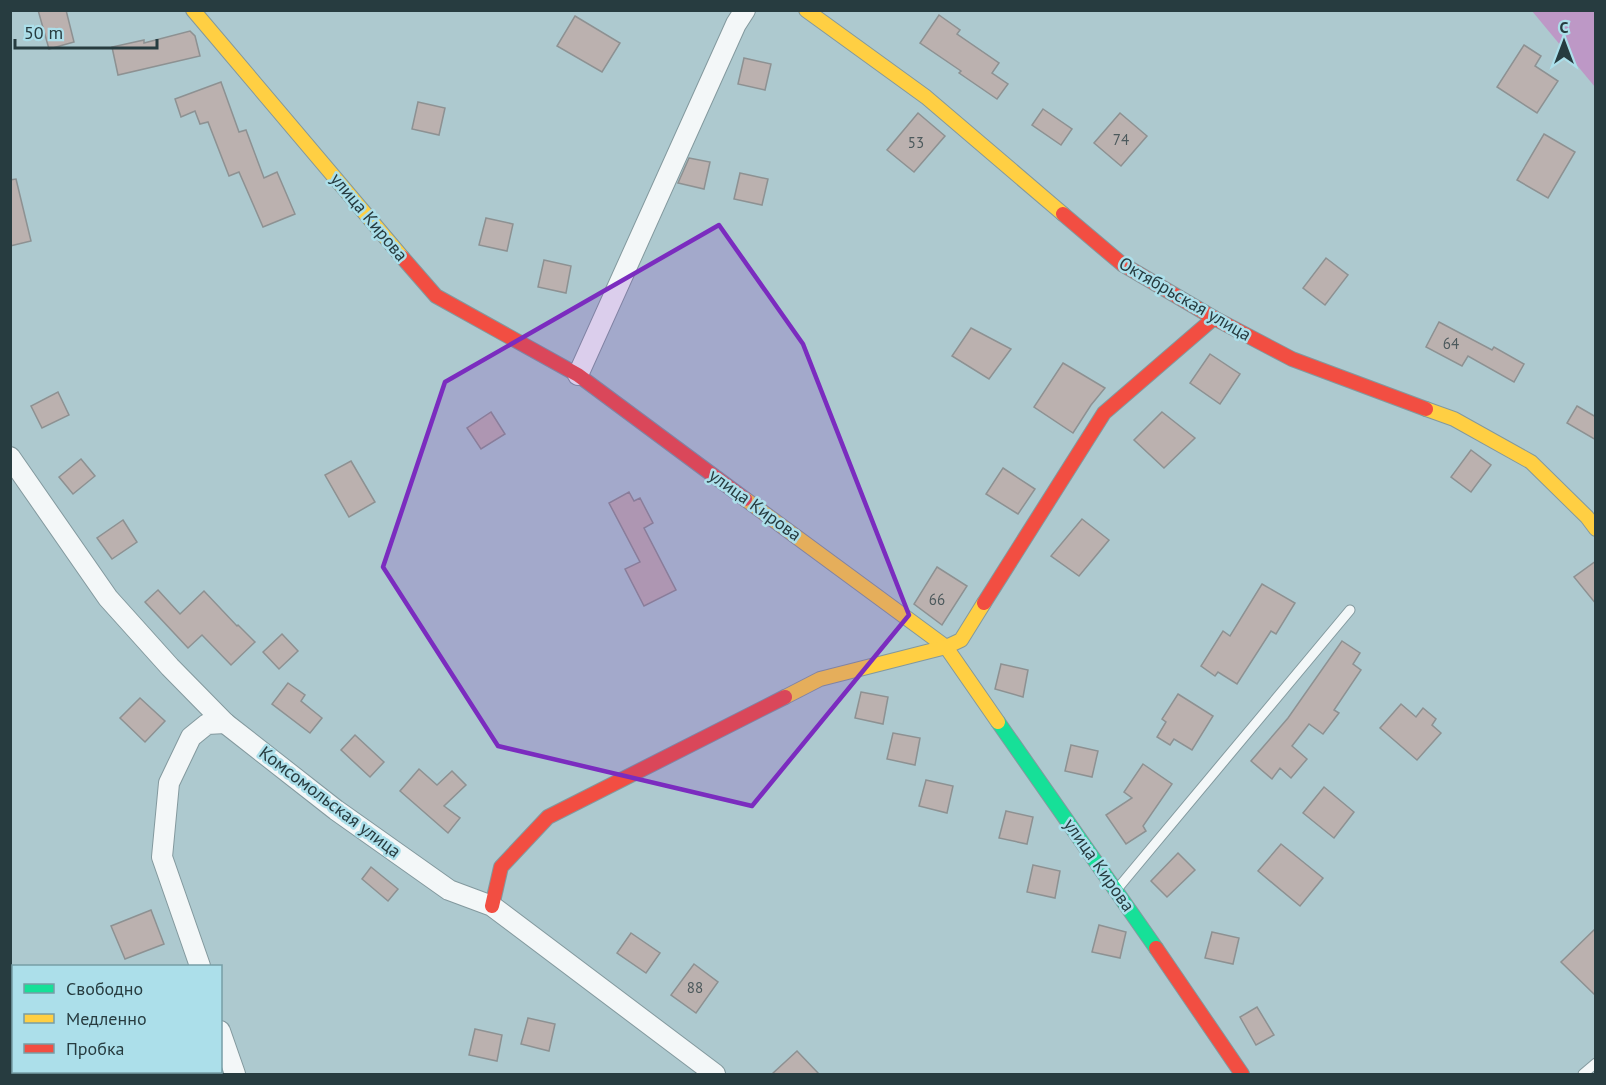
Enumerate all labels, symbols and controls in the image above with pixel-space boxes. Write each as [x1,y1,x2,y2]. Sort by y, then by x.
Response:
scale bar [15,12,158,50]
north arrow [1534,12,1594,72]
text: С [1560,17,1569,37]
text: 50 m [24,21,63,44]
house number: 74 [1113,130,1129,149]
house number: 53 [908,133,924,152]
street label: улица Кирова [326,168,413,266]
street label: Октябрьская улица [1115,251,1256,346]
house number: 64 [1443,334,1459,353]
street label: улица Кирова [705,463,806,546]
house number: 66 [929,590,945,609]
street label: Комсомольская улица [255,741,406,862]
street label: улица Кирова [1059,814,1140,916]
legend [12,965,222,1073]
text: Свободно [66,977,143,1000]
house number: 88 [687,978,703,997]
text: Медленно [66,1007,147,1030]
text: Пробка [66,1037,124,1060]

